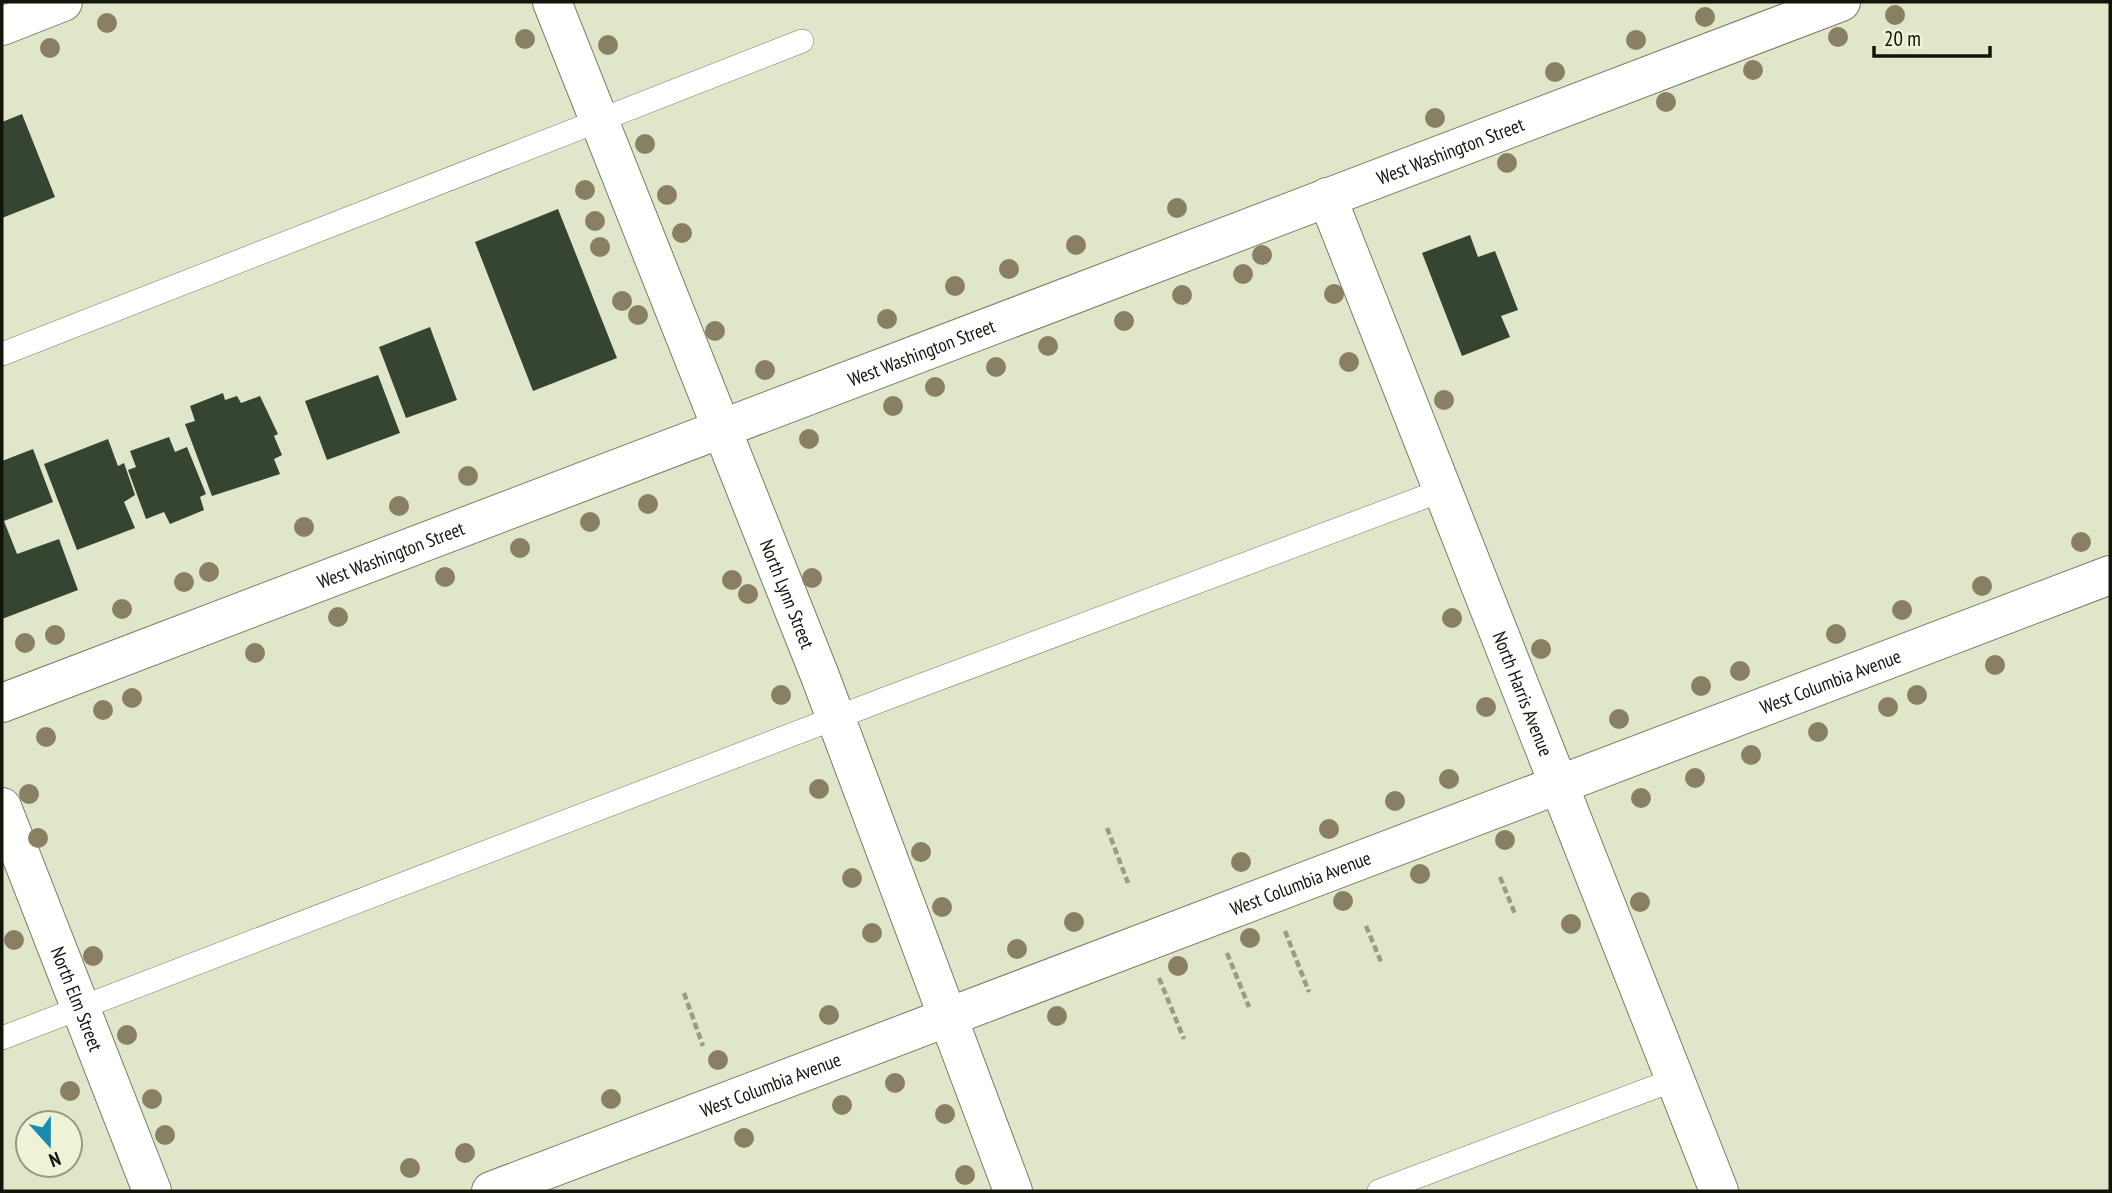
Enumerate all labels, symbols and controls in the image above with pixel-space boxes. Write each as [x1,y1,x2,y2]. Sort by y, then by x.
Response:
scale bar [1874,14,1990,58]
text: 20 m [1884,25,1921,52]
street label: West Washington Street [1373,112,1528,190]
street label: West Washington Street [844,313,999,391]
street label: West Washington Street [314,516,468,594]
street label: North Lynn Street [755,536,820,653]
street label: North Harris Avenue [1487,628,1558,760]
street label: West Columbia Avenue [1757,644,1904,719]
street label: West Columbia Avenue [1227,845,1374,921]
street label: North Elm Street [46,943,108,1055]
street label: West Columbia Avenue [697,1047,844,1122]
north arrow [14,1109,84,1179]
text: N [46,1147,64,1173]

